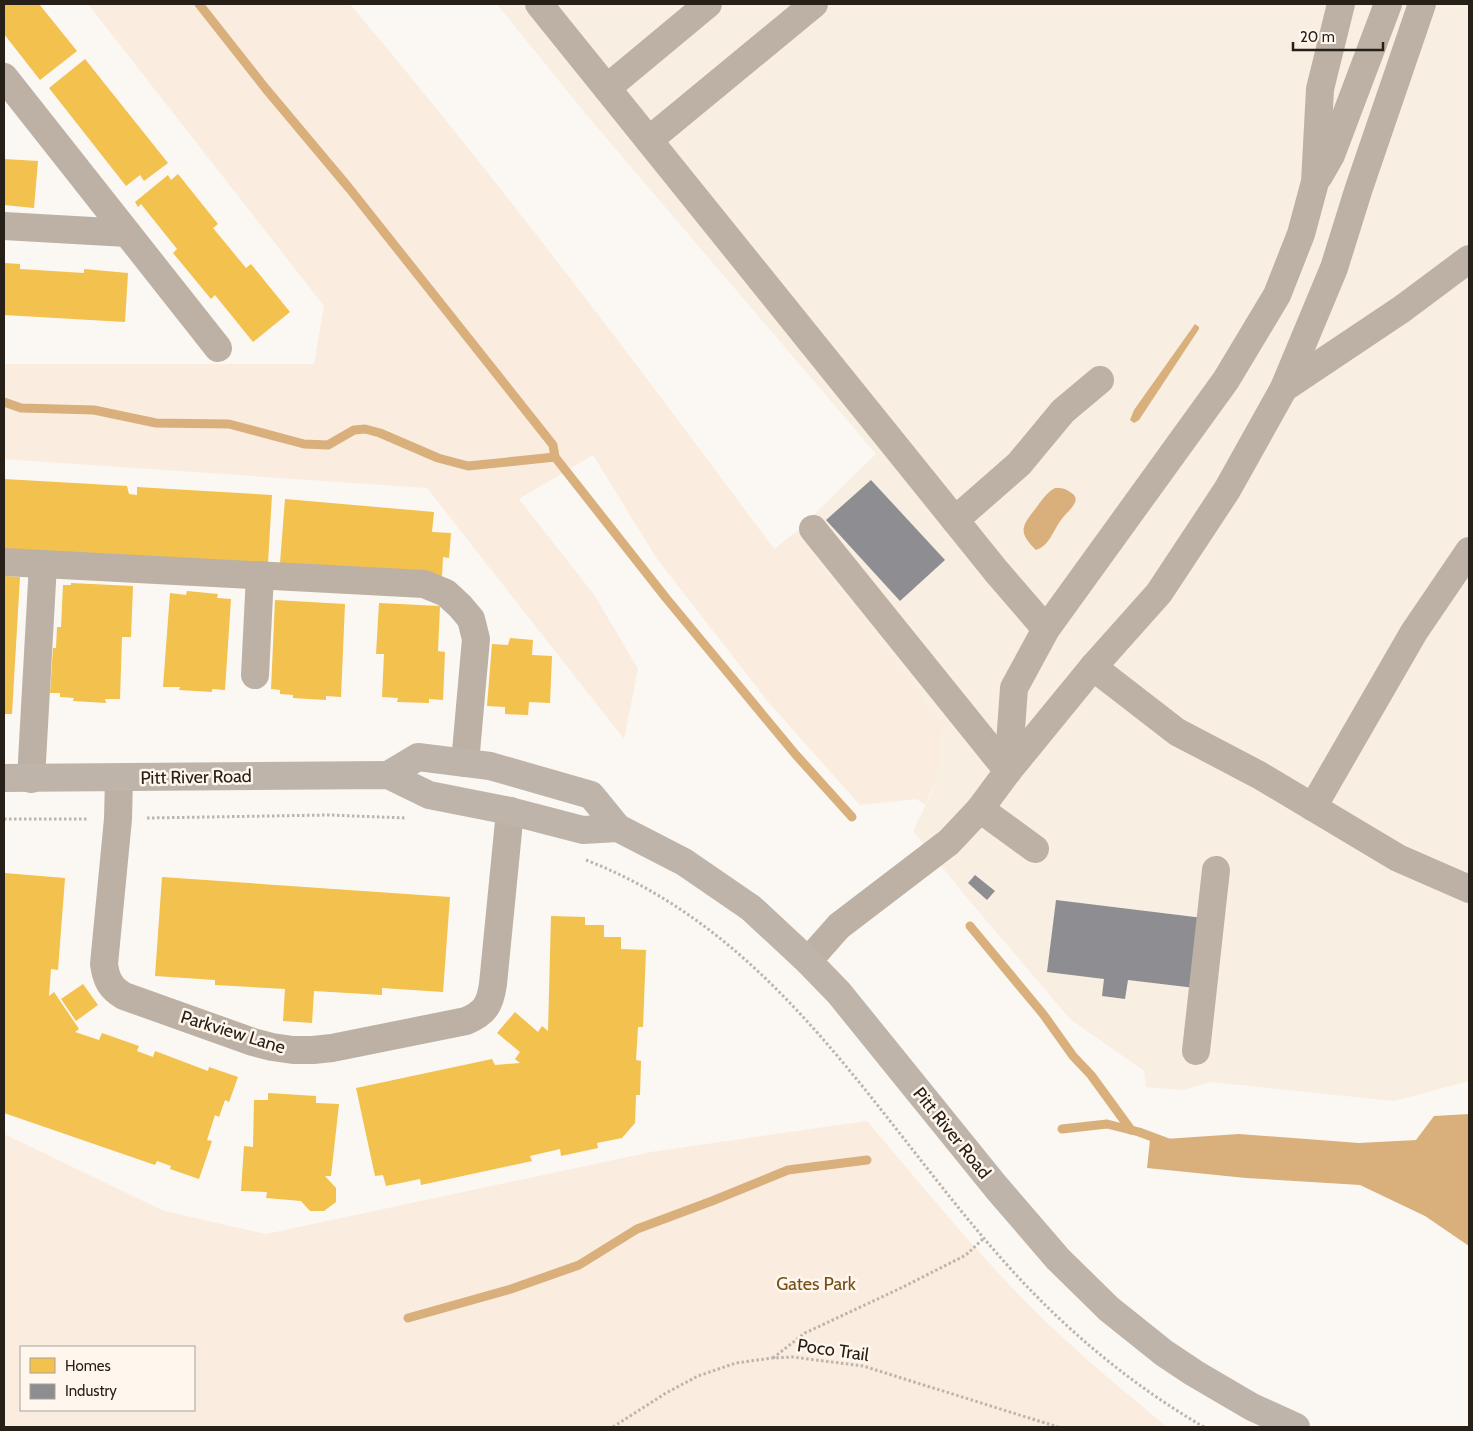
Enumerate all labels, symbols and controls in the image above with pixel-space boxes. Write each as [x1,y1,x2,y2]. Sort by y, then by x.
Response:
scale bar [1293,20,1383,52]
text: 20 m [1300,28,1335,46]
street label: Pitt River Road [140,765,252,789]
street label: Parkview Lane [178,1006,288,1058]
street label: Pitt River Road [908,1083,996,1183]
park label: Gates Park [776,1273,857,1295]
street label: Poco Trail [796,1334,871,1366]
legend [20,1346,195,1411]
text: Homes [65,1357,111,1375]
text: Industry [65,1382,117,1400]

